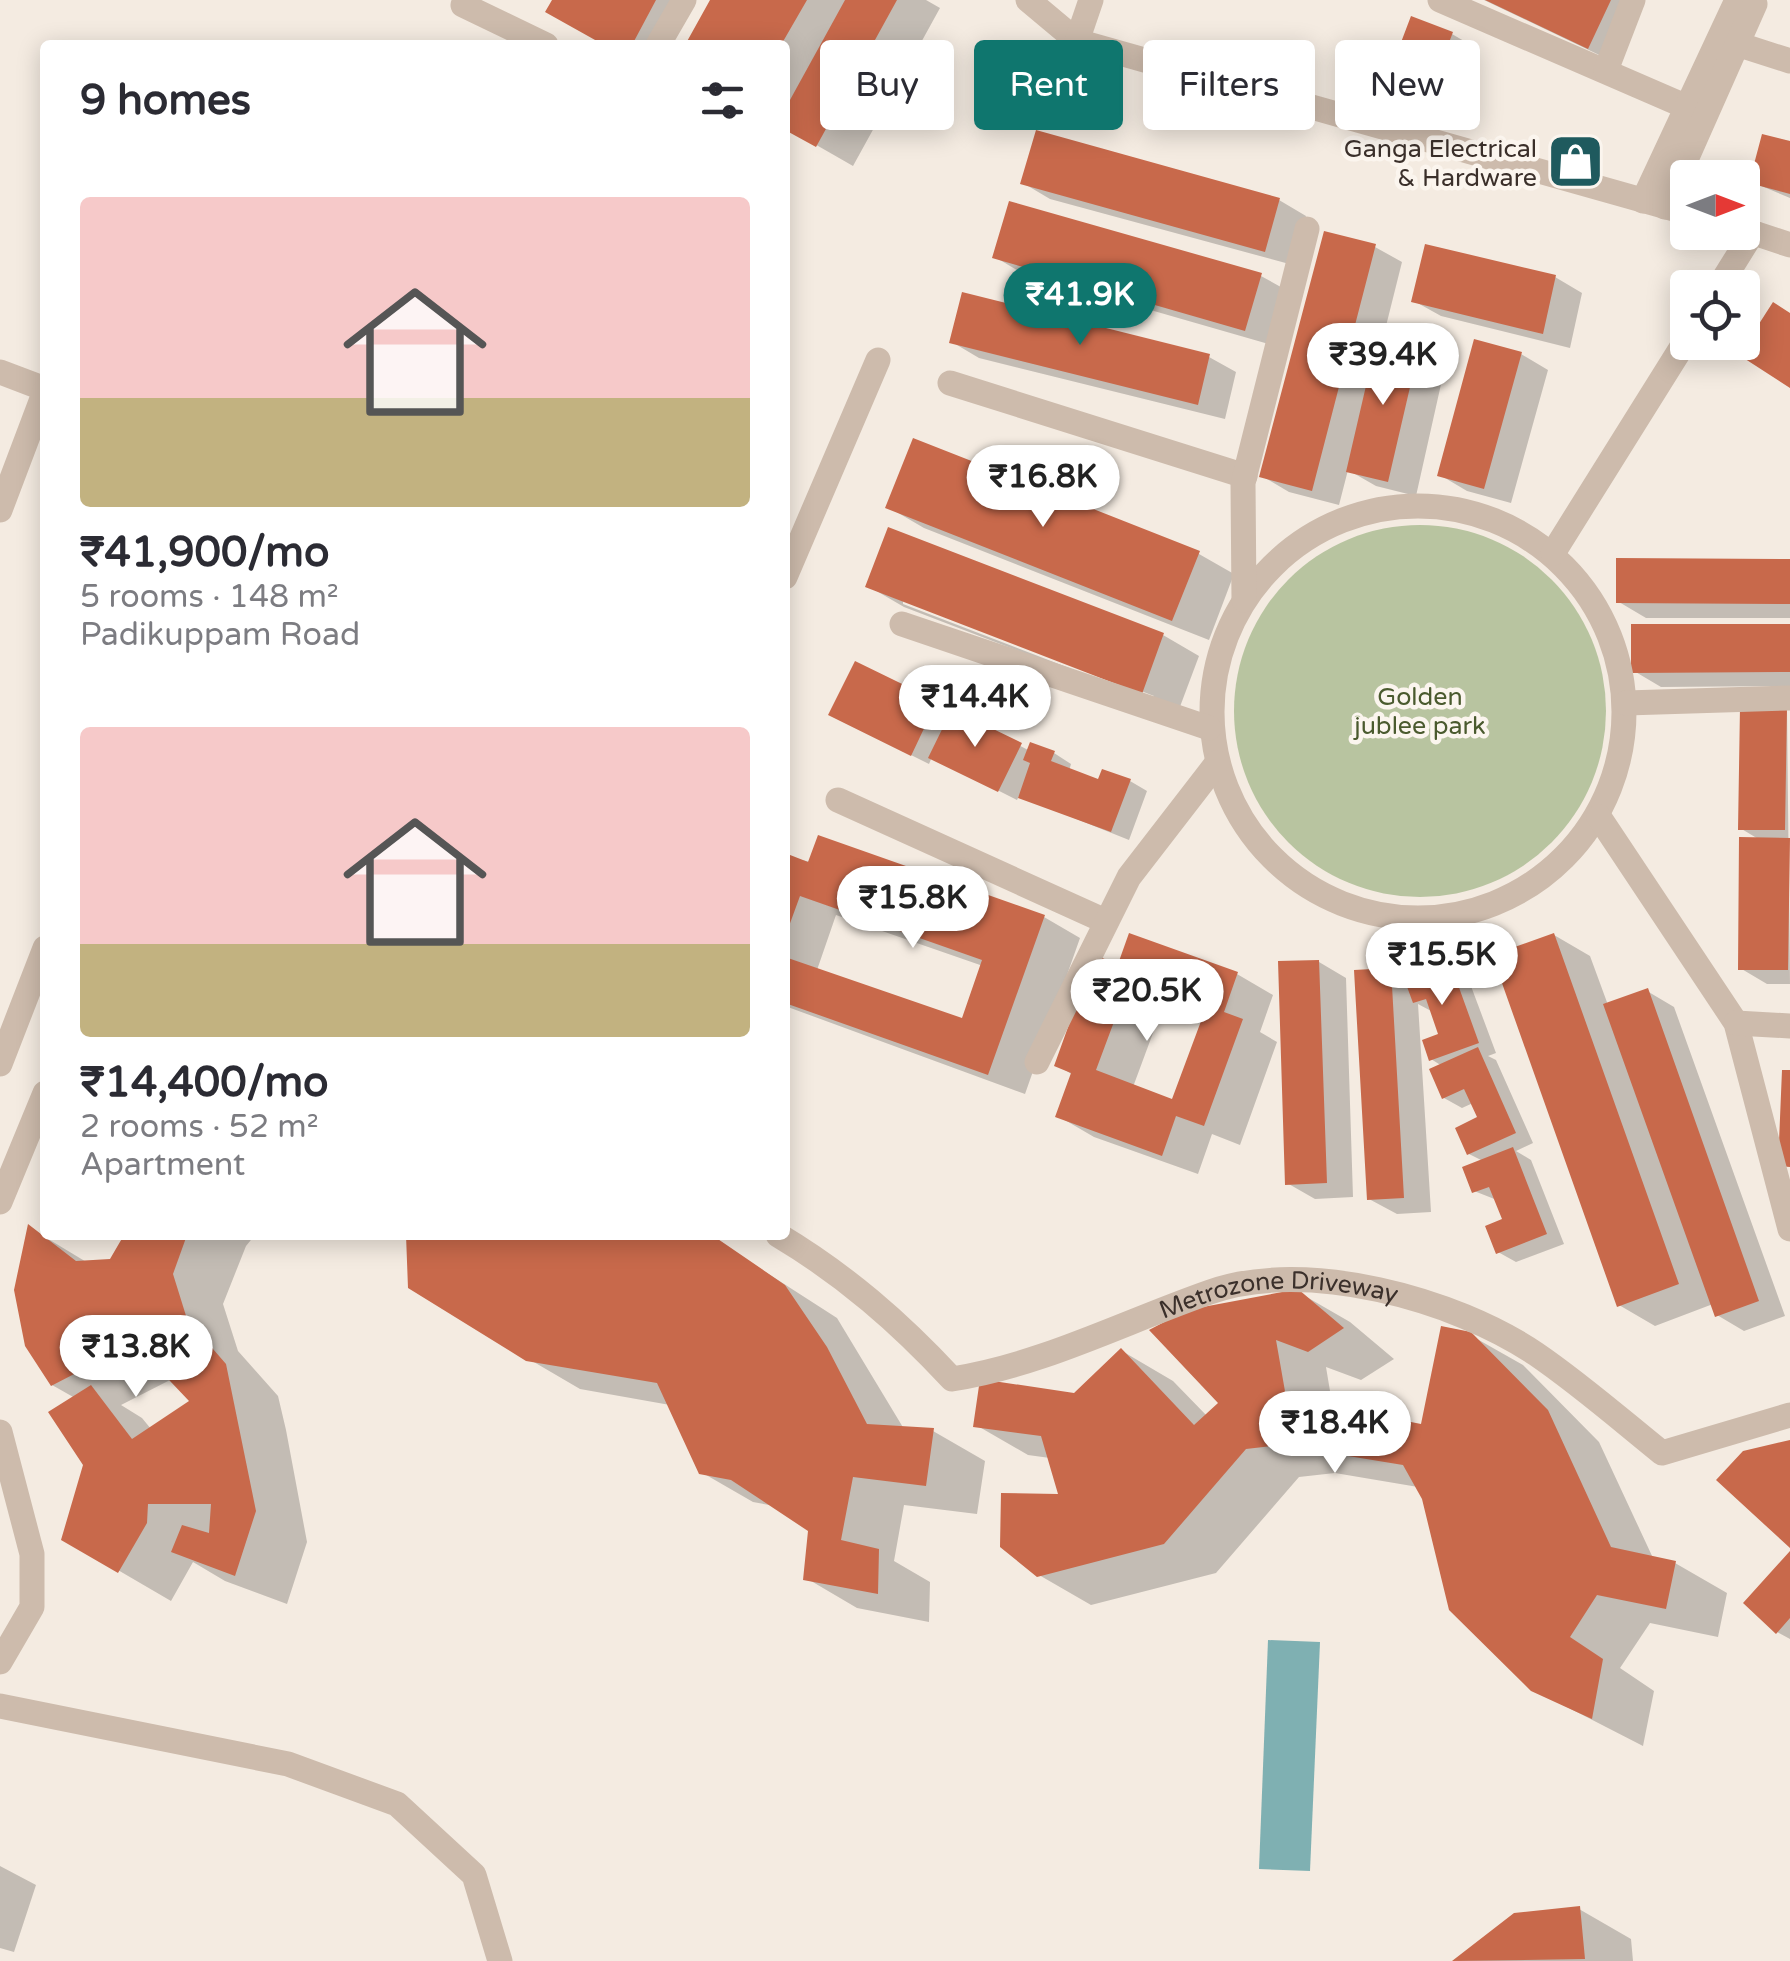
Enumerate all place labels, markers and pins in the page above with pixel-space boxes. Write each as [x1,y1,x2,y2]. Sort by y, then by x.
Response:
shop icon: Ganga Electrical & Hardware [1546,132,1606,192]
place label: Ganga Electrical & Hardware [1344,134,1537,193]
pin: ₹41.9K [999,263,1161,348]
pin: ₹39.4K [1302,323,1464,408]
pin: ₹16.8K [962,445,1124,530]
pin: ₹14.4K [894,665,1056,750]
pin: ₹15.8K [832,866,994,951]
pin: ₹15.5K [1361,923,1523,1008]
pin: ₹20.5K [1066,959,1228,1044]
pin: ₹13.8K [55,1315,217,1400]
pin: ₹18.4K [1254,1391,1416,1476]

